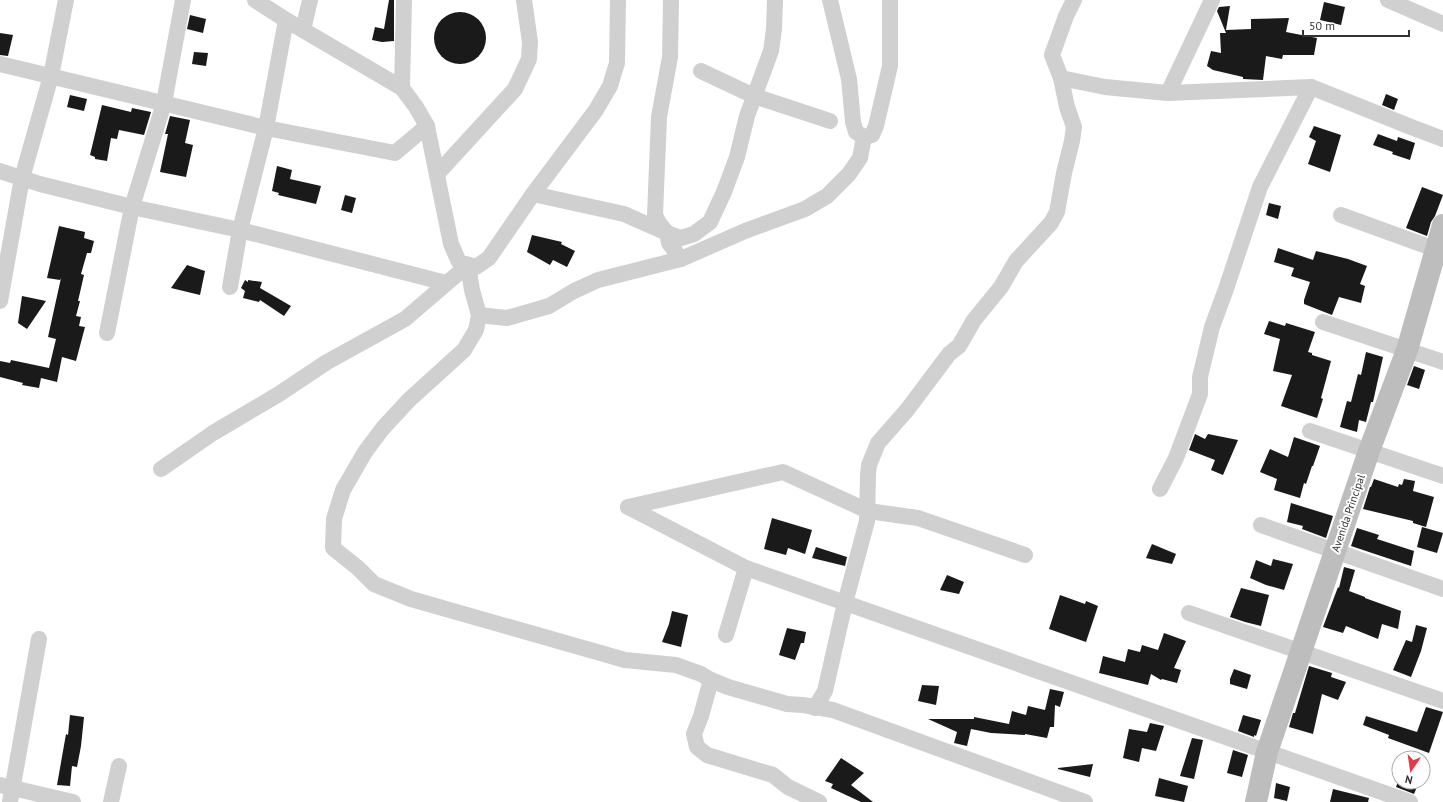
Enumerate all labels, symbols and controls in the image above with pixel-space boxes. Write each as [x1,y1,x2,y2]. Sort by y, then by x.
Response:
scale bar [1303,12,1409,38]
text: 50 m [1309,18,1335,33]
street label: Avenida Principal [1328,472,1368,554]
north arrow [1391,750,1431,790]
text: N [1404,772,1414,787]

